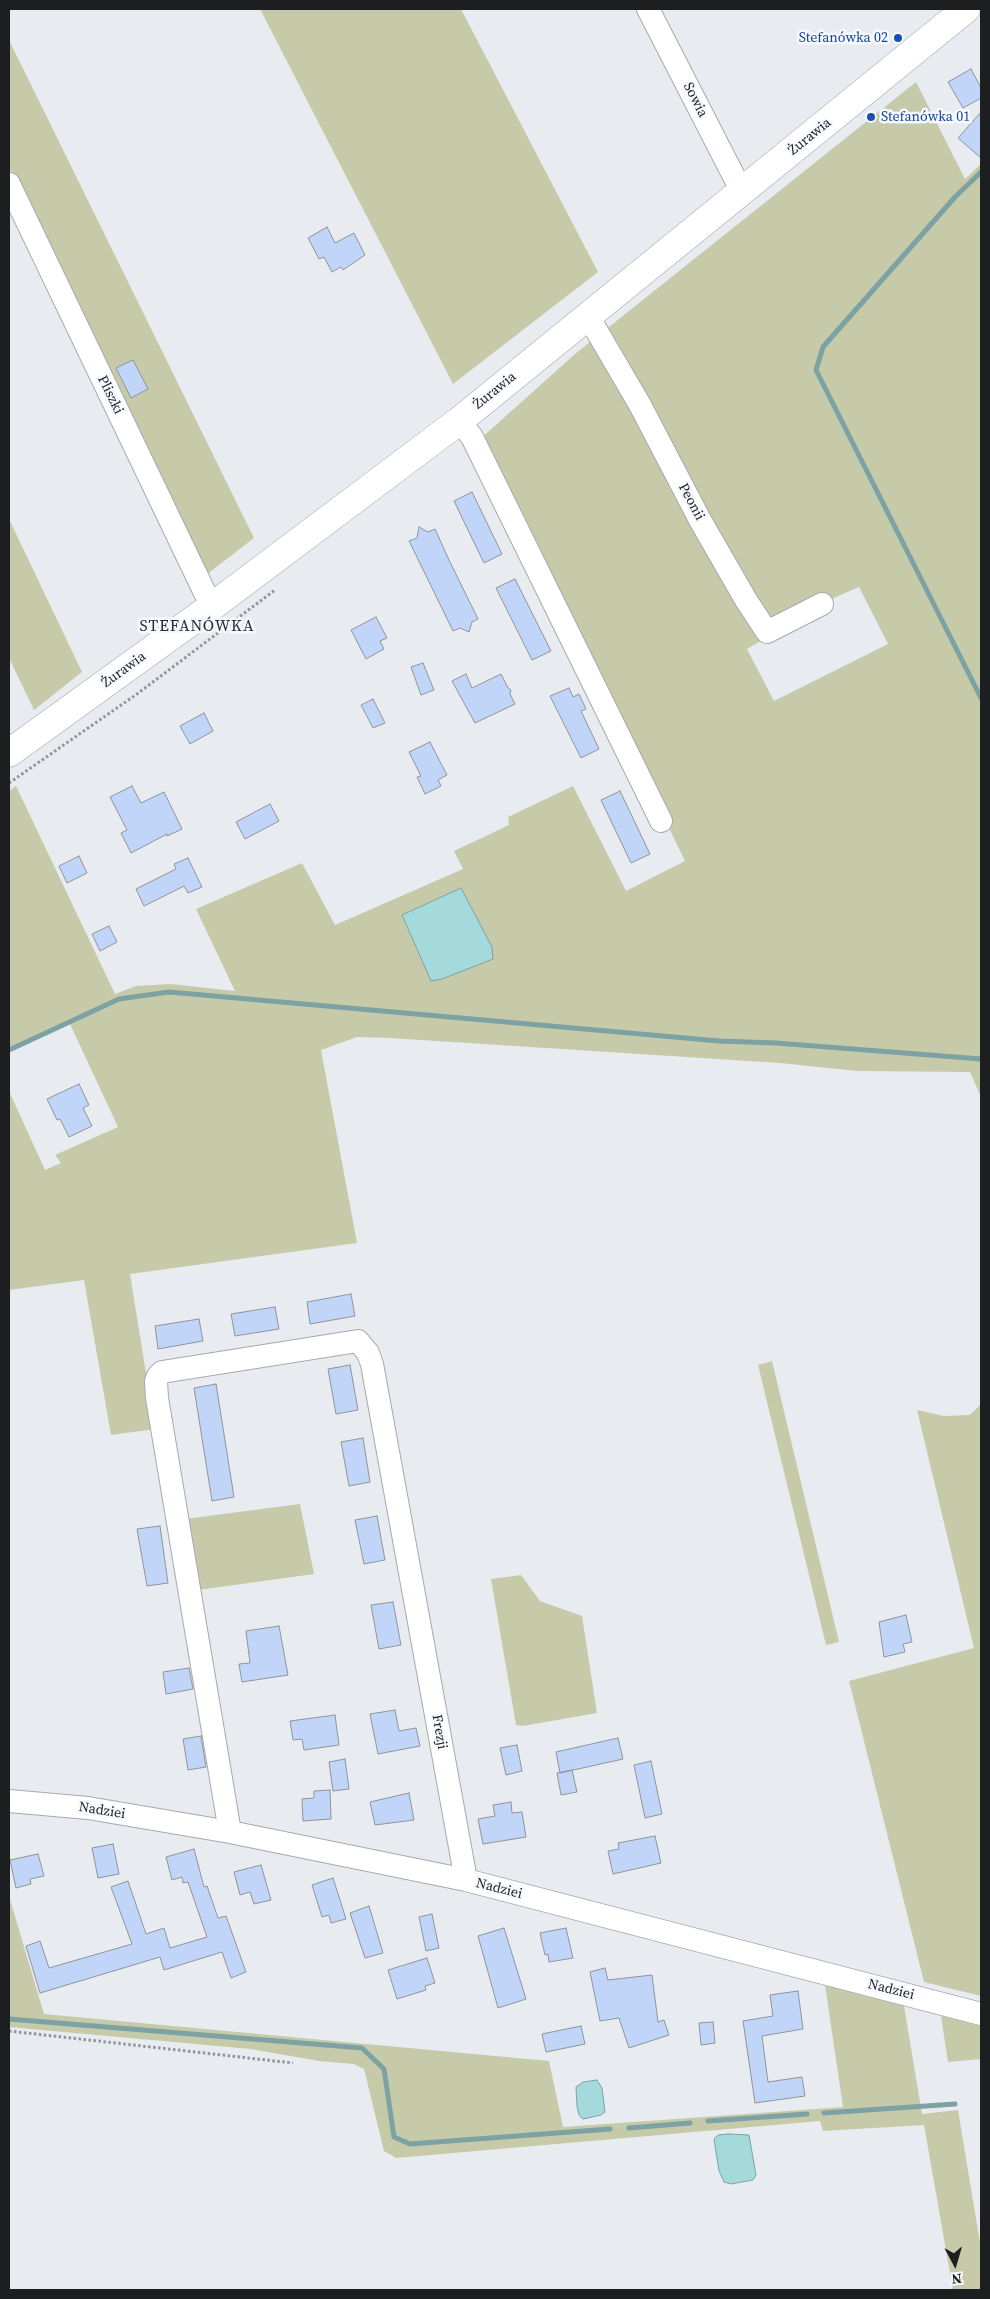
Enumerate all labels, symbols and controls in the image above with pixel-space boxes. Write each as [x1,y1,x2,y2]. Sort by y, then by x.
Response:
place label: Stefanówka 02 [799,30,888,46]
marker: Stefanówka 02 [892,32,904,44]
street label: Sowia [679,80,711,120]
place label: Stefanówka 01 [881,109,970,125]
marker: Stefanówka 01 [865,111,877,123]
street label: Żurawia [785,115,835,159]
street label: Żurawia [470,369,520,413]
street label: Pliszki [93,373,127,417]
street label: Peonii [674,481,708,523]
district label: STEFANÓWKA [138,617,256,637]
street label: Żurawia [99,648,149,692]
street label: Frezji [428,1713,450,1751]
street label: Nadziei [77,1799,127,1823]
street label: Nadziei [474,1875,524,1903]
street label: Nadziei [866,1976,916,2004]
north arrow [930,2239,980,2289]
text: N [950,2268,963,2289]

